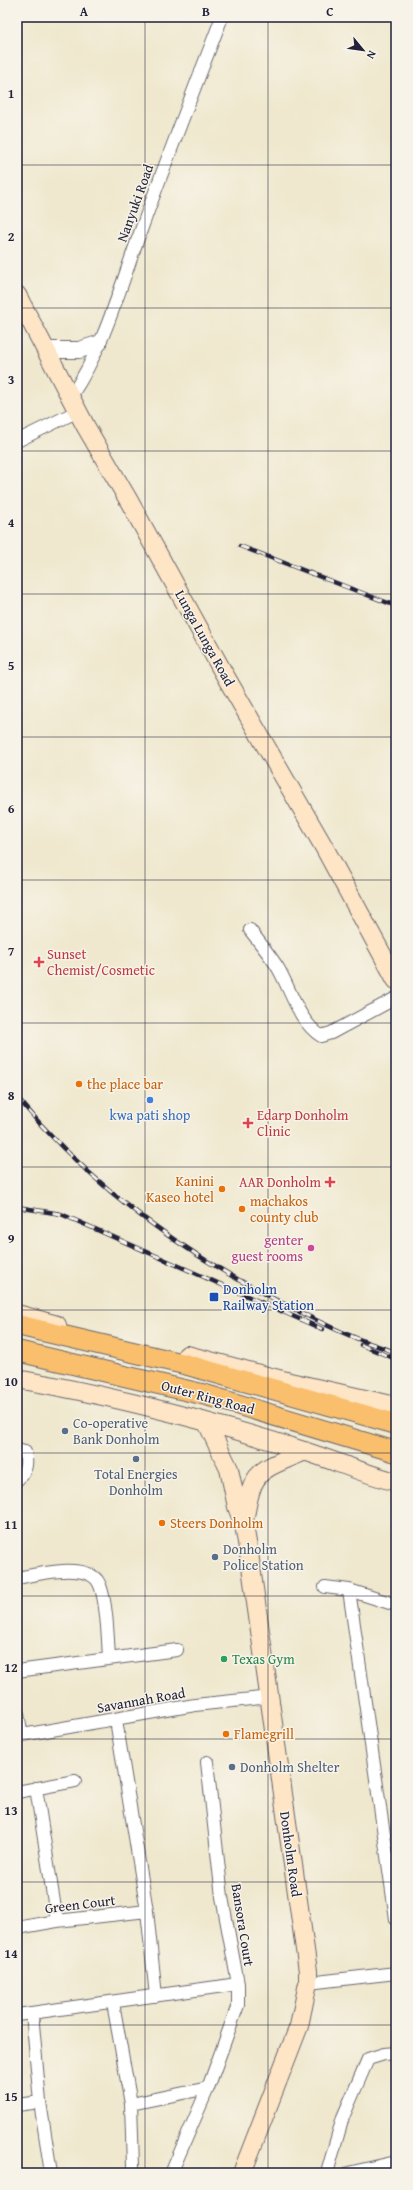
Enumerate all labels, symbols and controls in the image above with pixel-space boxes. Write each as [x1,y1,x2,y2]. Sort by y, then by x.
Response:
text: A [80,2,89,21]
text: B [202,2,210,21]
text: C [326,2,334,21]
north arrow [343,30,383,70]
text: N [363,48,381,63]
text: 1 [8,84,14,103]
street label: Nanyuki Road [112,161,159,245]
text: 2 [8,227,15,246]
text: 3 [8,370,14,389]
text: 4 [8,513,15,532]
street label: Lunga Lunga Road [170,586,240,690]
text: 5 [8,656,15,675]
text: 6 [8,799,15,818]
text: 7 [8,942,15,961]
place label: Sunset Chemist/Cosmetic [47,944,155,980]
marker: Sunset Chemist/Cosmetic [34,957,44,967]
place label: the place bar [87,1074,163,1094]
marker: the place bar [74,1079,84,1089]
text: 8 [8,1086,15,1105]
marker: kwa pati shop [145,1095,155,1105]
place label: kwa pati shop [110,1105,191,1125]
place label: Edarp Donholm Clinic [257,1105,349,1141]
marker: Edarp Donholm Clinic [242,1117,254,1129]
place label: Kanini Kaseo hotel [146,1171,214,1207]
place label: AAR Donholm [239,1172,322,1192]
marker: AAR Donholm [324,1176,336,1188]
marker: Kanini Kaseo hotel [217,1184,227,1194]
place label: machakos county club [250,1191,319,1227]
marker: machakos county club [237,1204,247,1214]
text: 9 [8,1229,15,1248]
place label: genter guest rooms [231,1230,303,1266]
marker: genter guest rooms [306,1243,316,1253]
place label: Donholm Railway Station [223,1279,314,1315]
marker: Donholm Railway Station [208,1291,220,1303]
text: 10 [4,1372,18,1391]
street label: Outer Ring Road [159,1375,257,1419]
place label: Co-operative Bank Donholm [73,1413,160,1449]
marker: Co-operative Bank Donholm [60,1426,70,1436]
marker: Total Energies Donholm [131,1454,141,1464]
place label: Total Energies Donholm [94,1464,178,1500]
place label: Steers Donholm [170,1513,264,1533]
text: 11 [4,1515,18,1534]
marker: Steers Donholm [157,1518,167,1528]
place label: Donholm Police Station [223,1539,304,1575]
marker: Donholm Police Station [210,1552,220,1562]
place label: Texas Gym [232,1649,295,1669]
marker: Texas Gym [219,1654,229,1664]
text: 12 [4,1658,18,1677]
street label: Savannah Road [95,1682,187,1718]
place label: Flamegrill [234,1724,294,1744]
marker: Flamegrill [221,1729,231,1739]
place label: Donholm Shelter [240,1757,340,1777]
marker: Donholm Shelter [227,1762,237,1772]
text: 13 [4,1801,18,1820]
street label: Donholm Road [275,1810,307,1899]
street label: Bansora Court [227,1882,259,1968]
street label: Green Court [44,1890,116,1918]
text: 14 [4,1944,18,1963]
text: 15 [4,2087,18,2106]

